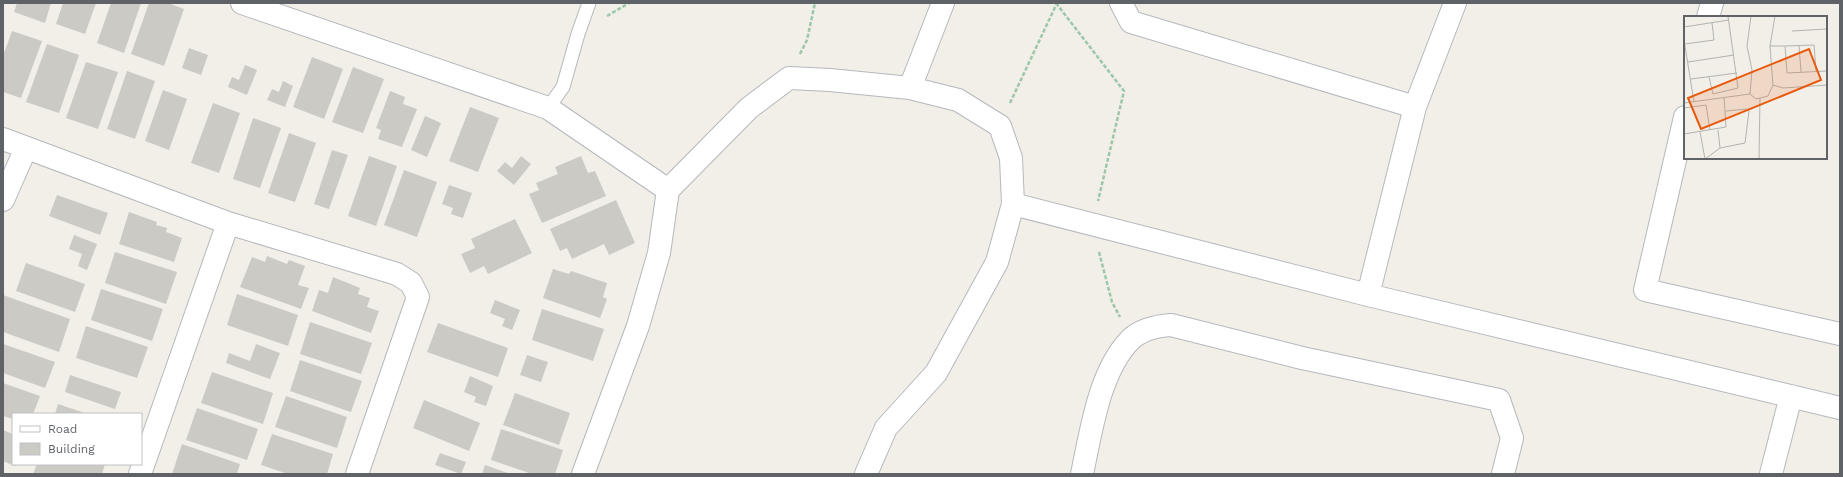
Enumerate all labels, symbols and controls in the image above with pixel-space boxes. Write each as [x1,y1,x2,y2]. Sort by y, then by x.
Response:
inset map [1684,16,1827,159]
legend [12,413,142,465]
text: Road [48,422,77,436]
text: Building [48,442,95,456]

